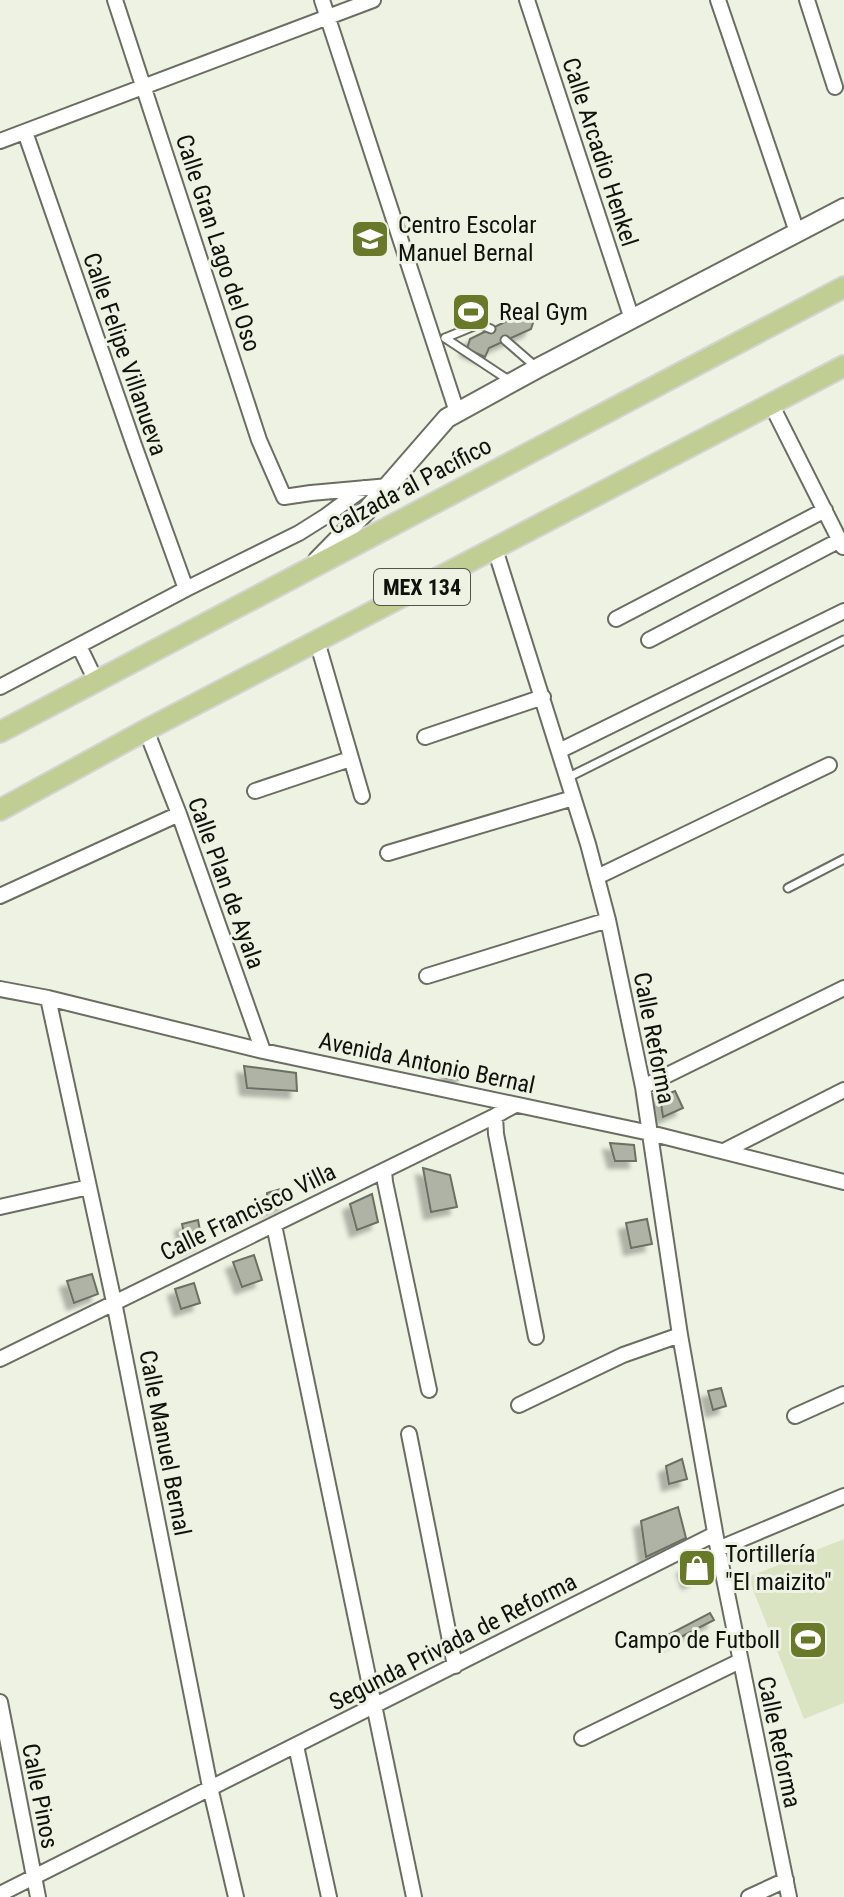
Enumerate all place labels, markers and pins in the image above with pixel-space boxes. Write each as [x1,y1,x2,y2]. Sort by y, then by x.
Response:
place label: Centro Escolar Manuel Bernal [398,211,537,267]
school or university icon: Centro Escolar Manuel Bernal [349,218,391,260]
sports icon: Real Gym [450,291,492,333]
place label: Real Gym [499,298,588,326]
place label: Tortillería "El maizito" [725,1540,832,1596]
shop icon: Tortillería "El maizito" [676,1547,718,1589]
sports icon: Campo de Futboll [787,1619,829,1661]
place label: Campo de Futboll [614,1626,780,1654]

